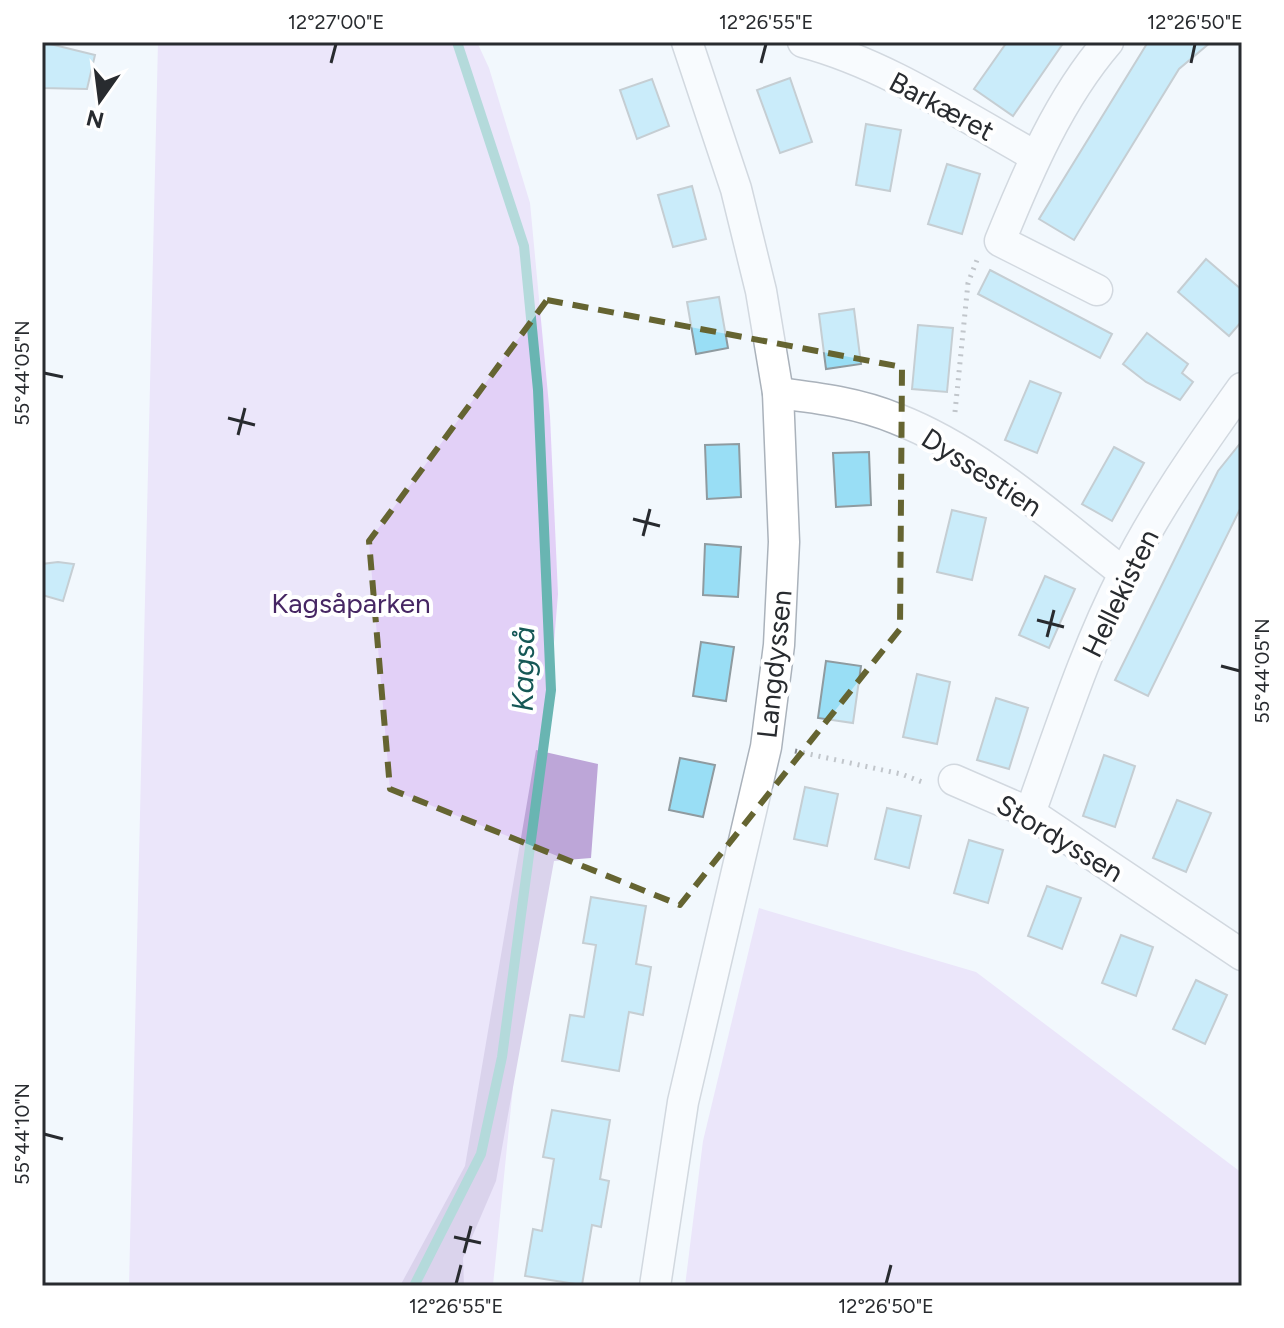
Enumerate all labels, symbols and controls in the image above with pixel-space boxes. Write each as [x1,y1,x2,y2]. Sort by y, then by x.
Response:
text: 12°27'00"E [288,10,384,34]
text: 12°26'55"E [719,10,813,34]
text: 12°26'50"E [1147,10,1243,34]
north arrow [60,60,140,140]
street label: Barkæret [884,64,1000,148]
text: N [84,104,107,134]
text: 55°44'05"N [10,320,34,426]
street label: Dyssestien [916,421,1048,523]
street label: Hellekisten [1074,523,1166,663]
park label: Kagsåparken [271,586,431,620]
street label: Langdyssen [749,588,799,740]
text: 55°44'05"N [1250,618,1274,724]
water label: Kagså [504,626,542,712]
street label: Stordyssen [991,787,1129,889]
text: 55°44'10"N [10,1083,34,1185]
text: 12°26'55"E [409,1294,503,1318]
text: 12°26'50"E [838,1294,934,1318]

